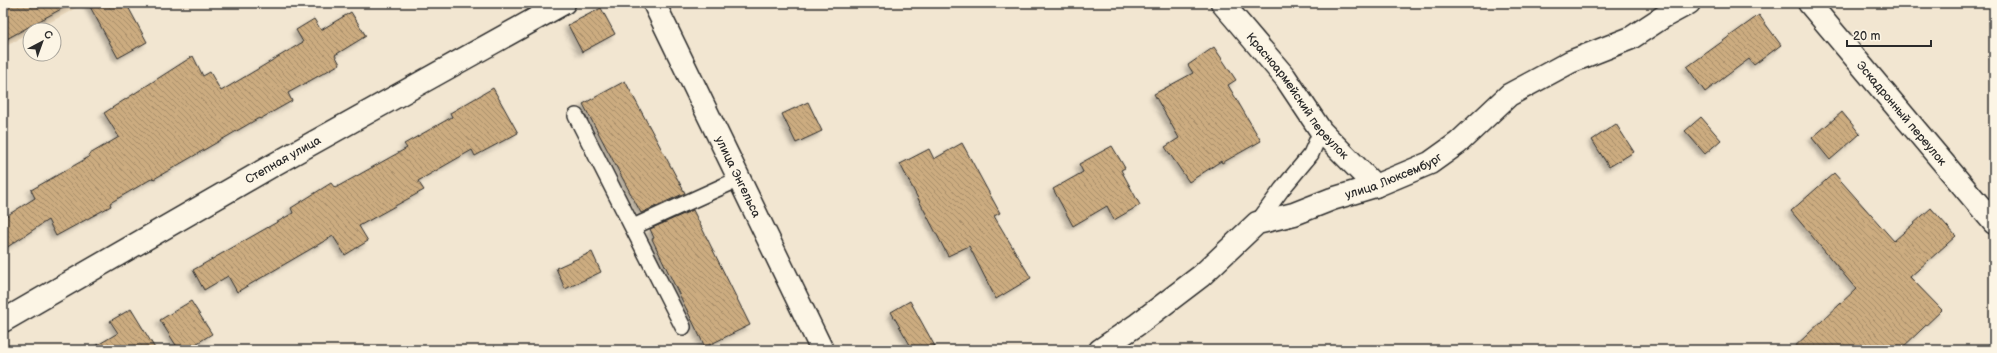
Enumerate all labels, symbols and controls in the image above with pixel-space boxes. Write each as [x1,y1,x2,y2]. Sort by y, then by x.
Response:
north arrow [22,22,62,62]
scale bar [1847,22,1931,48]
text: С [41,27,56,42]
text: 20 m [1853,29,1880,44]
street label: Красноармейский переулок [1243,30,1352,163]
street label: Эскадронный переулок [1853,58,1950,169]
street label: Степная улица [242,133,323,187]
street label: улица Энгельса [712,134,764,220]
street label: улица Люксембург [1343,149,1445,202]

